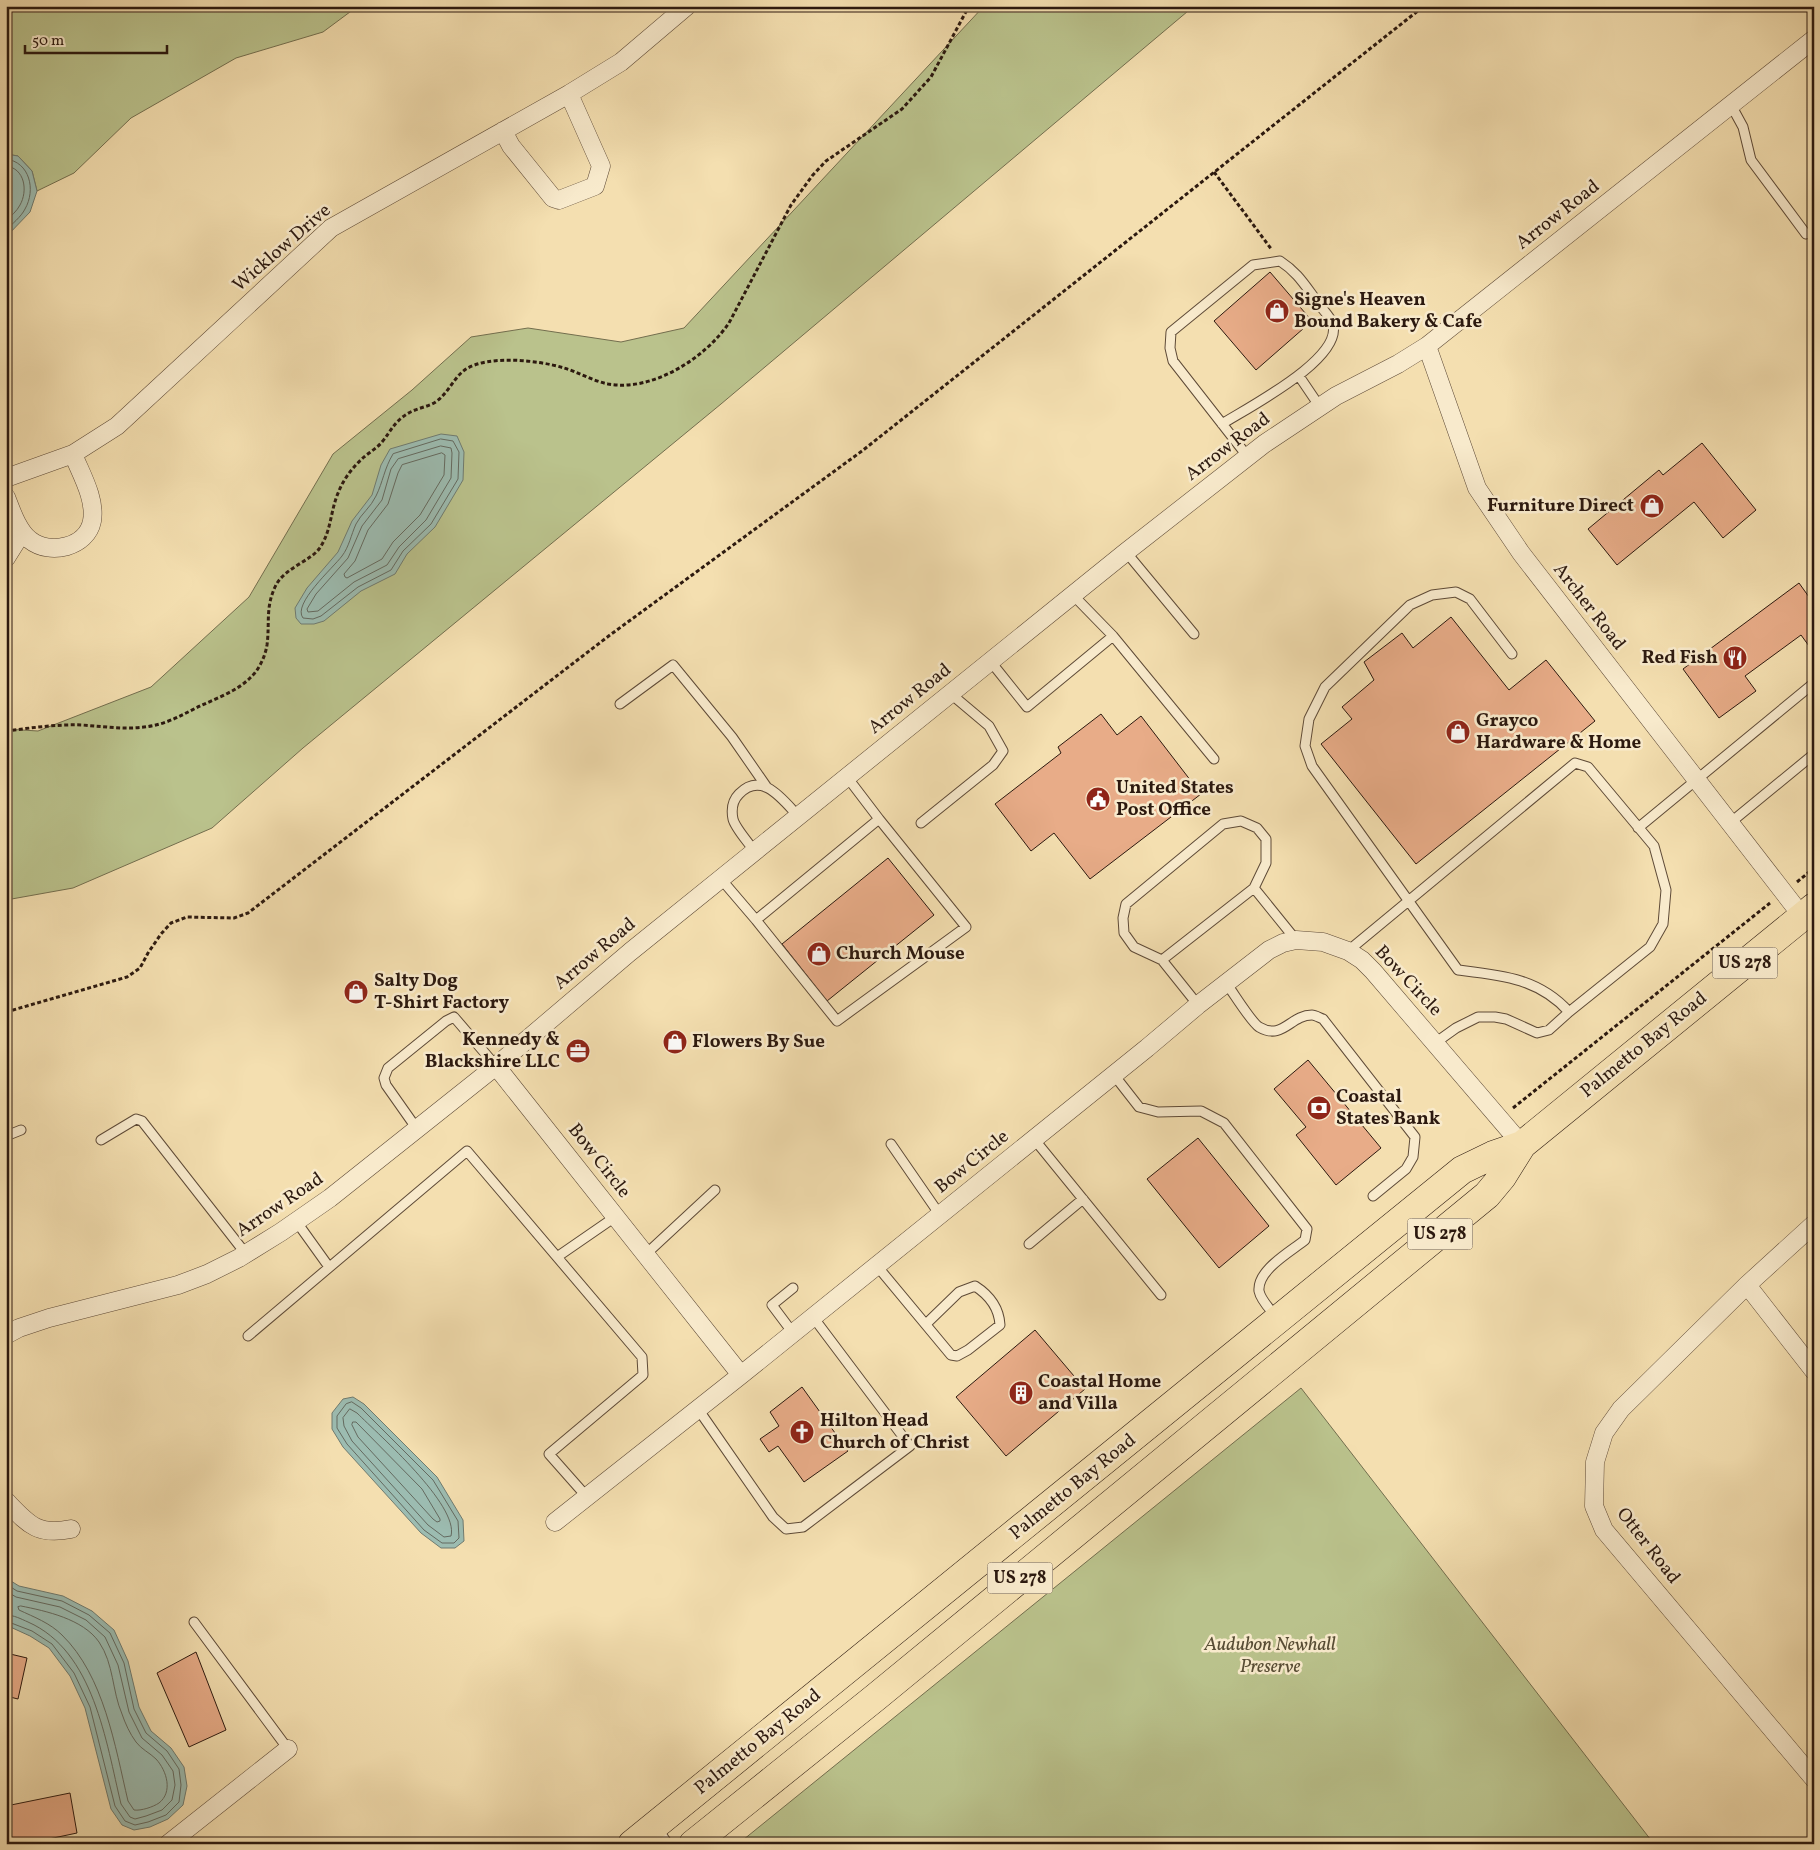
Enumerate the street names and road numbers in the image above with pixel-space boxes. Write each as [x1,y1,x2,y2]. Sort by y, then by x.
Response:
street label: Arrow Road [1511,174,1605,256]
street label: Wicklow Drive [227,198,337,298]
street label: Arrow Road [1180,407,1276,487]
street label: Archer Road [1547,558,1631,656]
street label: Arrow Road [863,657,957,741]
street label: Arrow Road [548,912,642,996]
street label: Bow Circle [1368,940,1448,1022]
road number: US 278 [1712,948,1778,978]
street label: Palmetto Bay Road [1575,986,1713,1104]
street label: Bow Circle [562,1118,636,1204]
street label: Bow Circle [929,1124,1015,1200]
street label: Arrow Road [231,1166,329,1244]
road number: US 278 [1408,1218,1472,1250]
street label: Palmetto Bay Road [1004,1428,1142,1546]
street label: Otter Road [1610,1502,1686,1590]
road number: US 278 [988,1562,1052,1594]
street label: Palmetto Bay Road [689,1683,827,1801]

